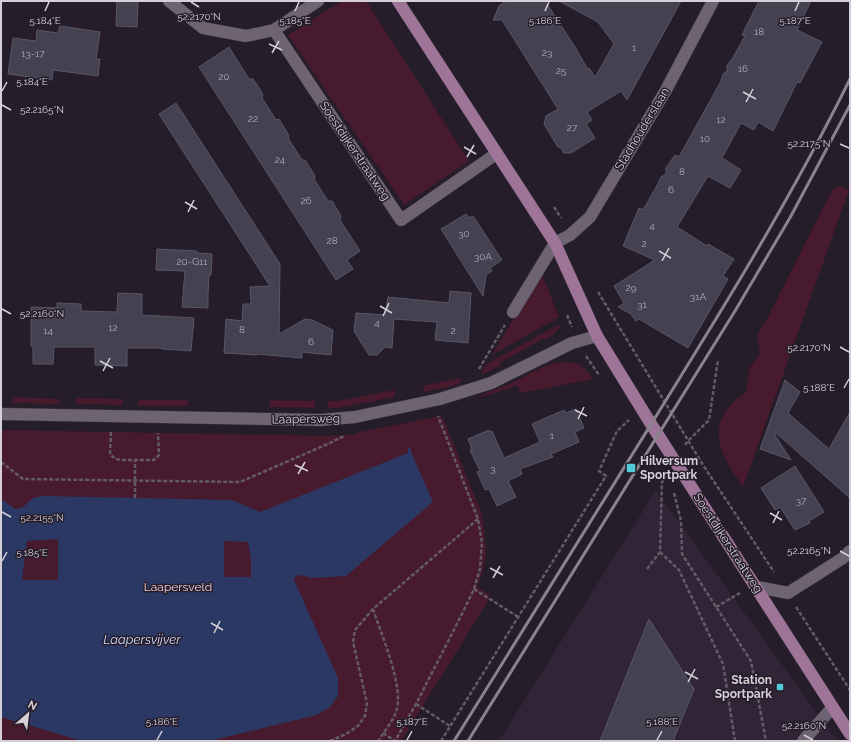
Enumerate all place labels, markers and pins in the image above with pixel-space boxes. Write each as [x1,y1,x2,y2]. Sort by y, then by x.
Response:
place label: Hilversum Sportpark [640,454,698,482]
marker: Hilversum Sportpark [625,462,637,474]
place label: Station Sportpark [715,673,772,701]
marker: Station Sportpark [775,682,785,692]

